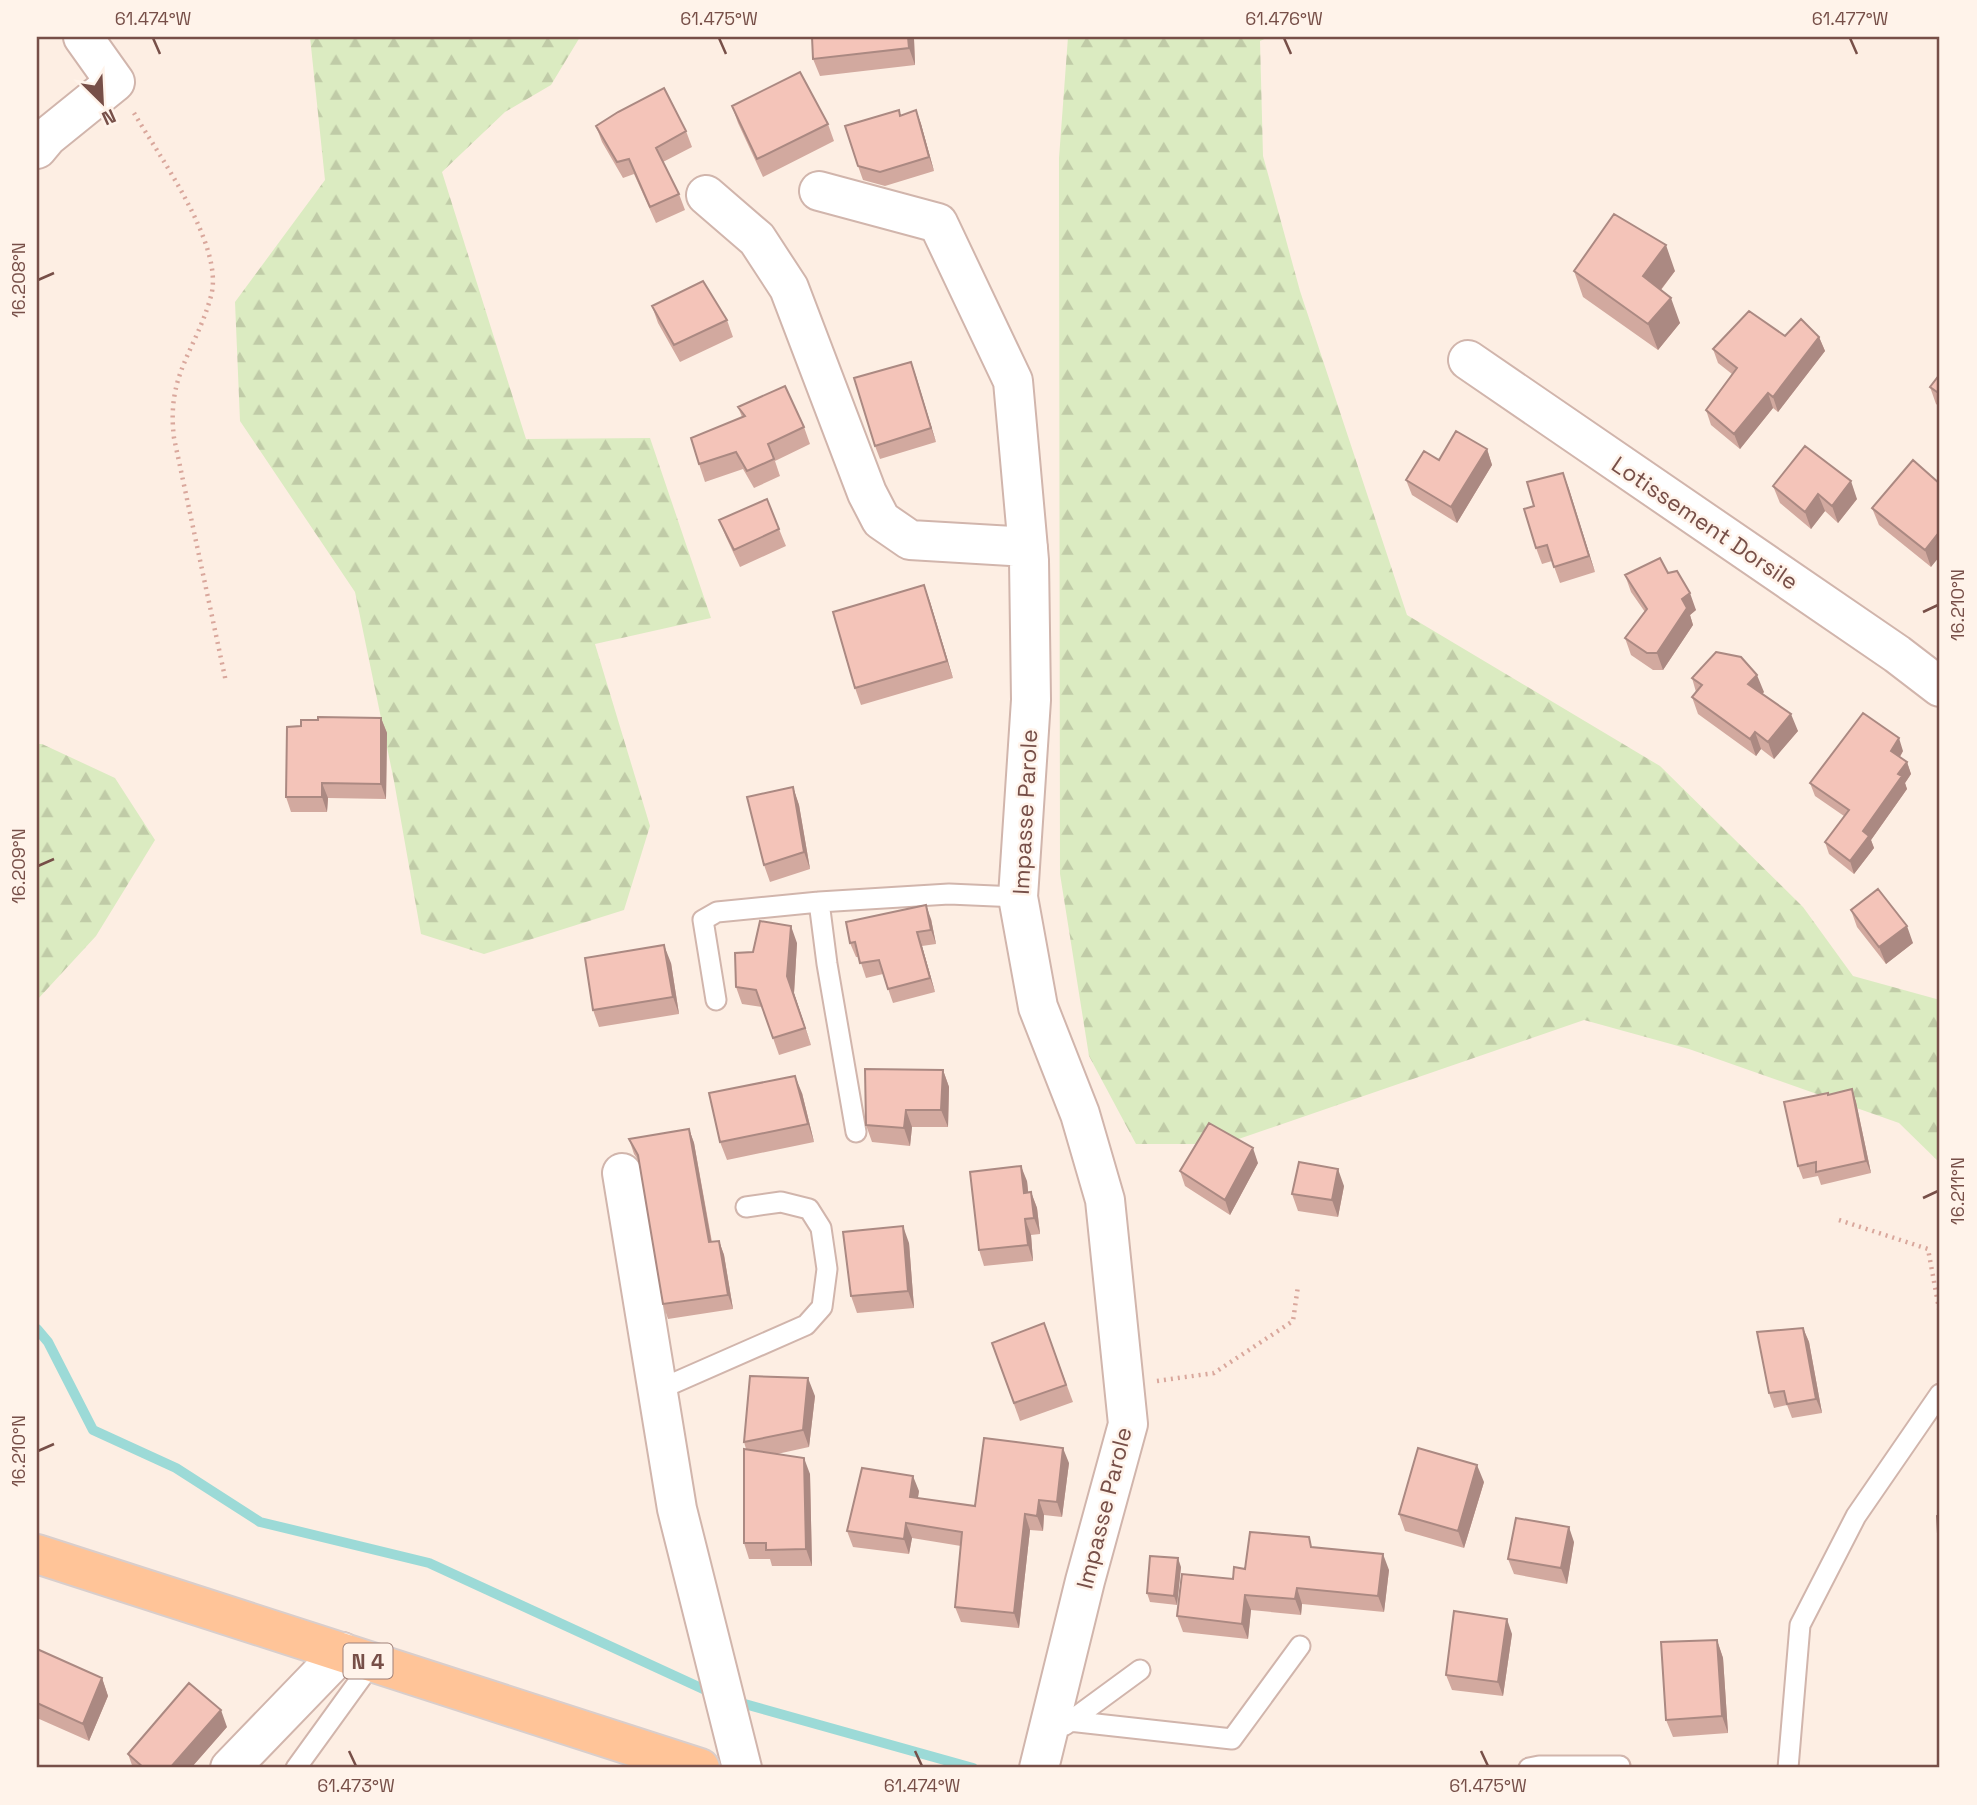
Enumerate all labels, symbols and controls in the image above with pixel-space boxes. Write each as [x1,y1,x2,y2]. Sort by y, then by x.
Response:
text: 61.474°W [115,7,192,30]
text: 61.475°W [680,7,758,30]
text: 61.476°W [1245,7,1323,30]
text: 61.477°W [1812,7,1889,30]
north arrow [66,66,136,136]
text: N [98,103,120,131]
text: 16.208°N [7,242,30,318]
street label: Lotissement Dorsile [1606,449,1804,597]
text: 16.210°N [1946,569,1969,641]
street label: Impasse Parole [1006,729,1044,895]
text: 16.209°N [7,828,30,904]
text: 16.211°N [1946,1157,1969,1225]
text: 16.210°N [7,1415,30,1487]
street label: Impasse Parole [1069,1424,1139,1592]
road number: N 4 [344,1644,392,1678]
text: 61.473°W [317,1774,395,1797]
text: 61.474°W [884,1774,961,1797]
text: 61.475°W [1449,1774,1527,1797]

